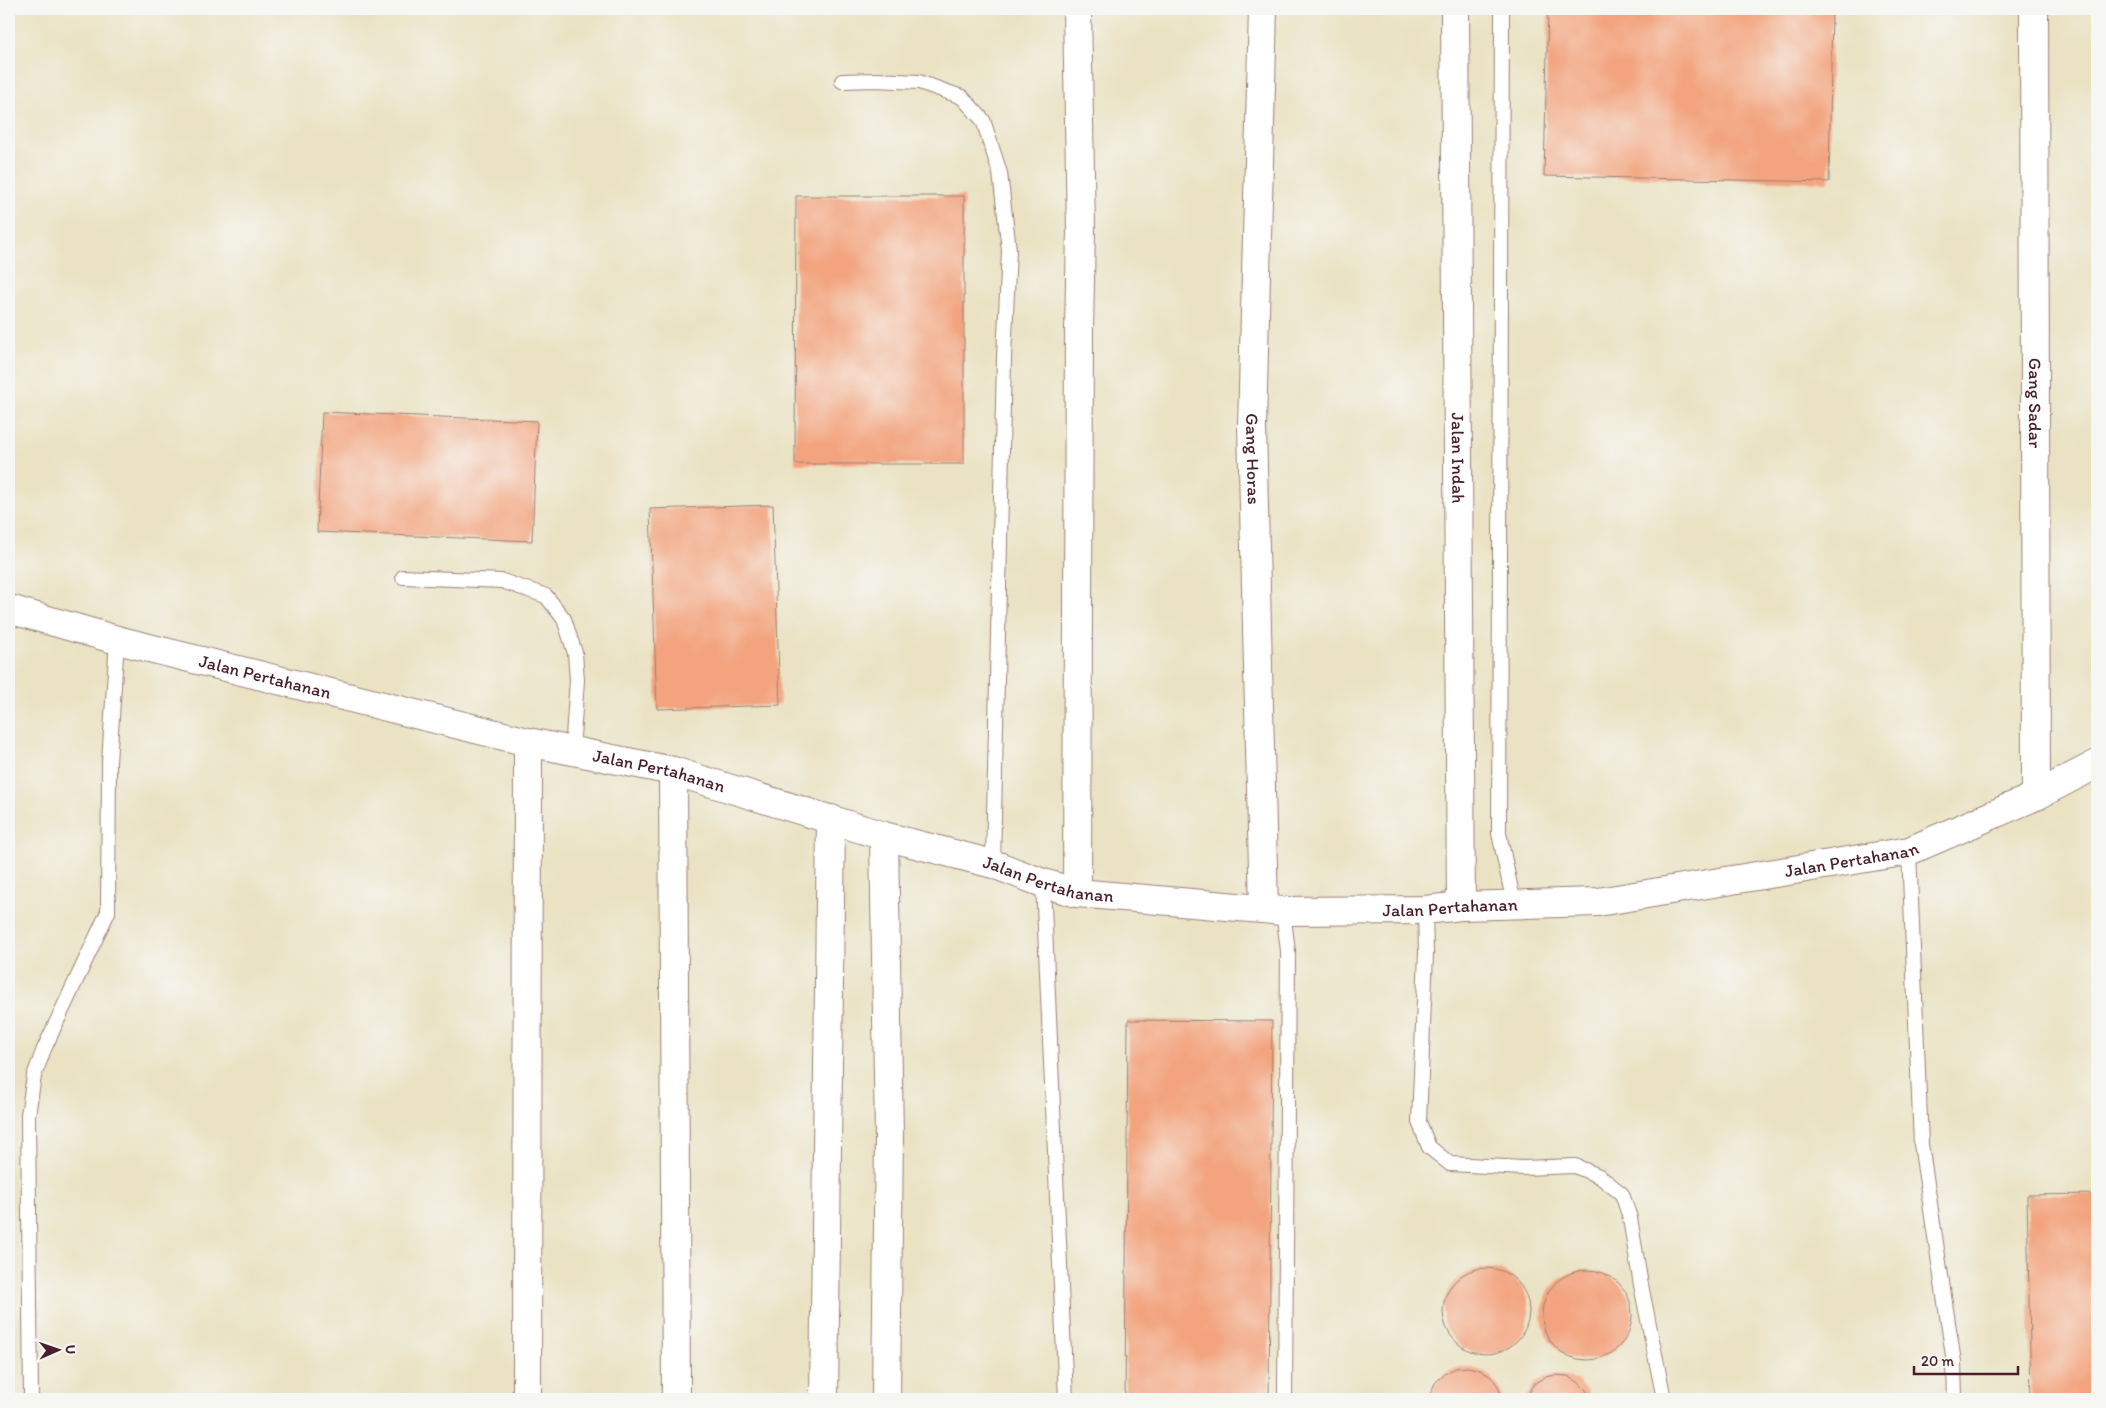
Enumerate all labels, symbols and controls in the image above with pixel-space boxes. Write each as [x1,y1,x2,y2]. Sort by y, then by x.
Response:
street label: Gang Sadar [2024,358,2046,449]
street label: Jalan Indah [1447,412,1469,503]
street label: Gang Horas [1241,413,1265,505]
street label: Jalan Pertahanan [197,650,334,704]
street label: Jalan Pertahanan [591,744,728,797]
street label: Jalan Pertahanan [1783,837,1922,882]
street label: Jalan Pertahanan [981,851,1115,907]
street label: Jalan Pertahanan [1382,893,1518,921]
north arrow [32,1326,82,1376]
scale bar [1914,1343,2017,1375]
text: U [62,1345,79,1355]
text: 20 m [1921,1352,1955,1370]

